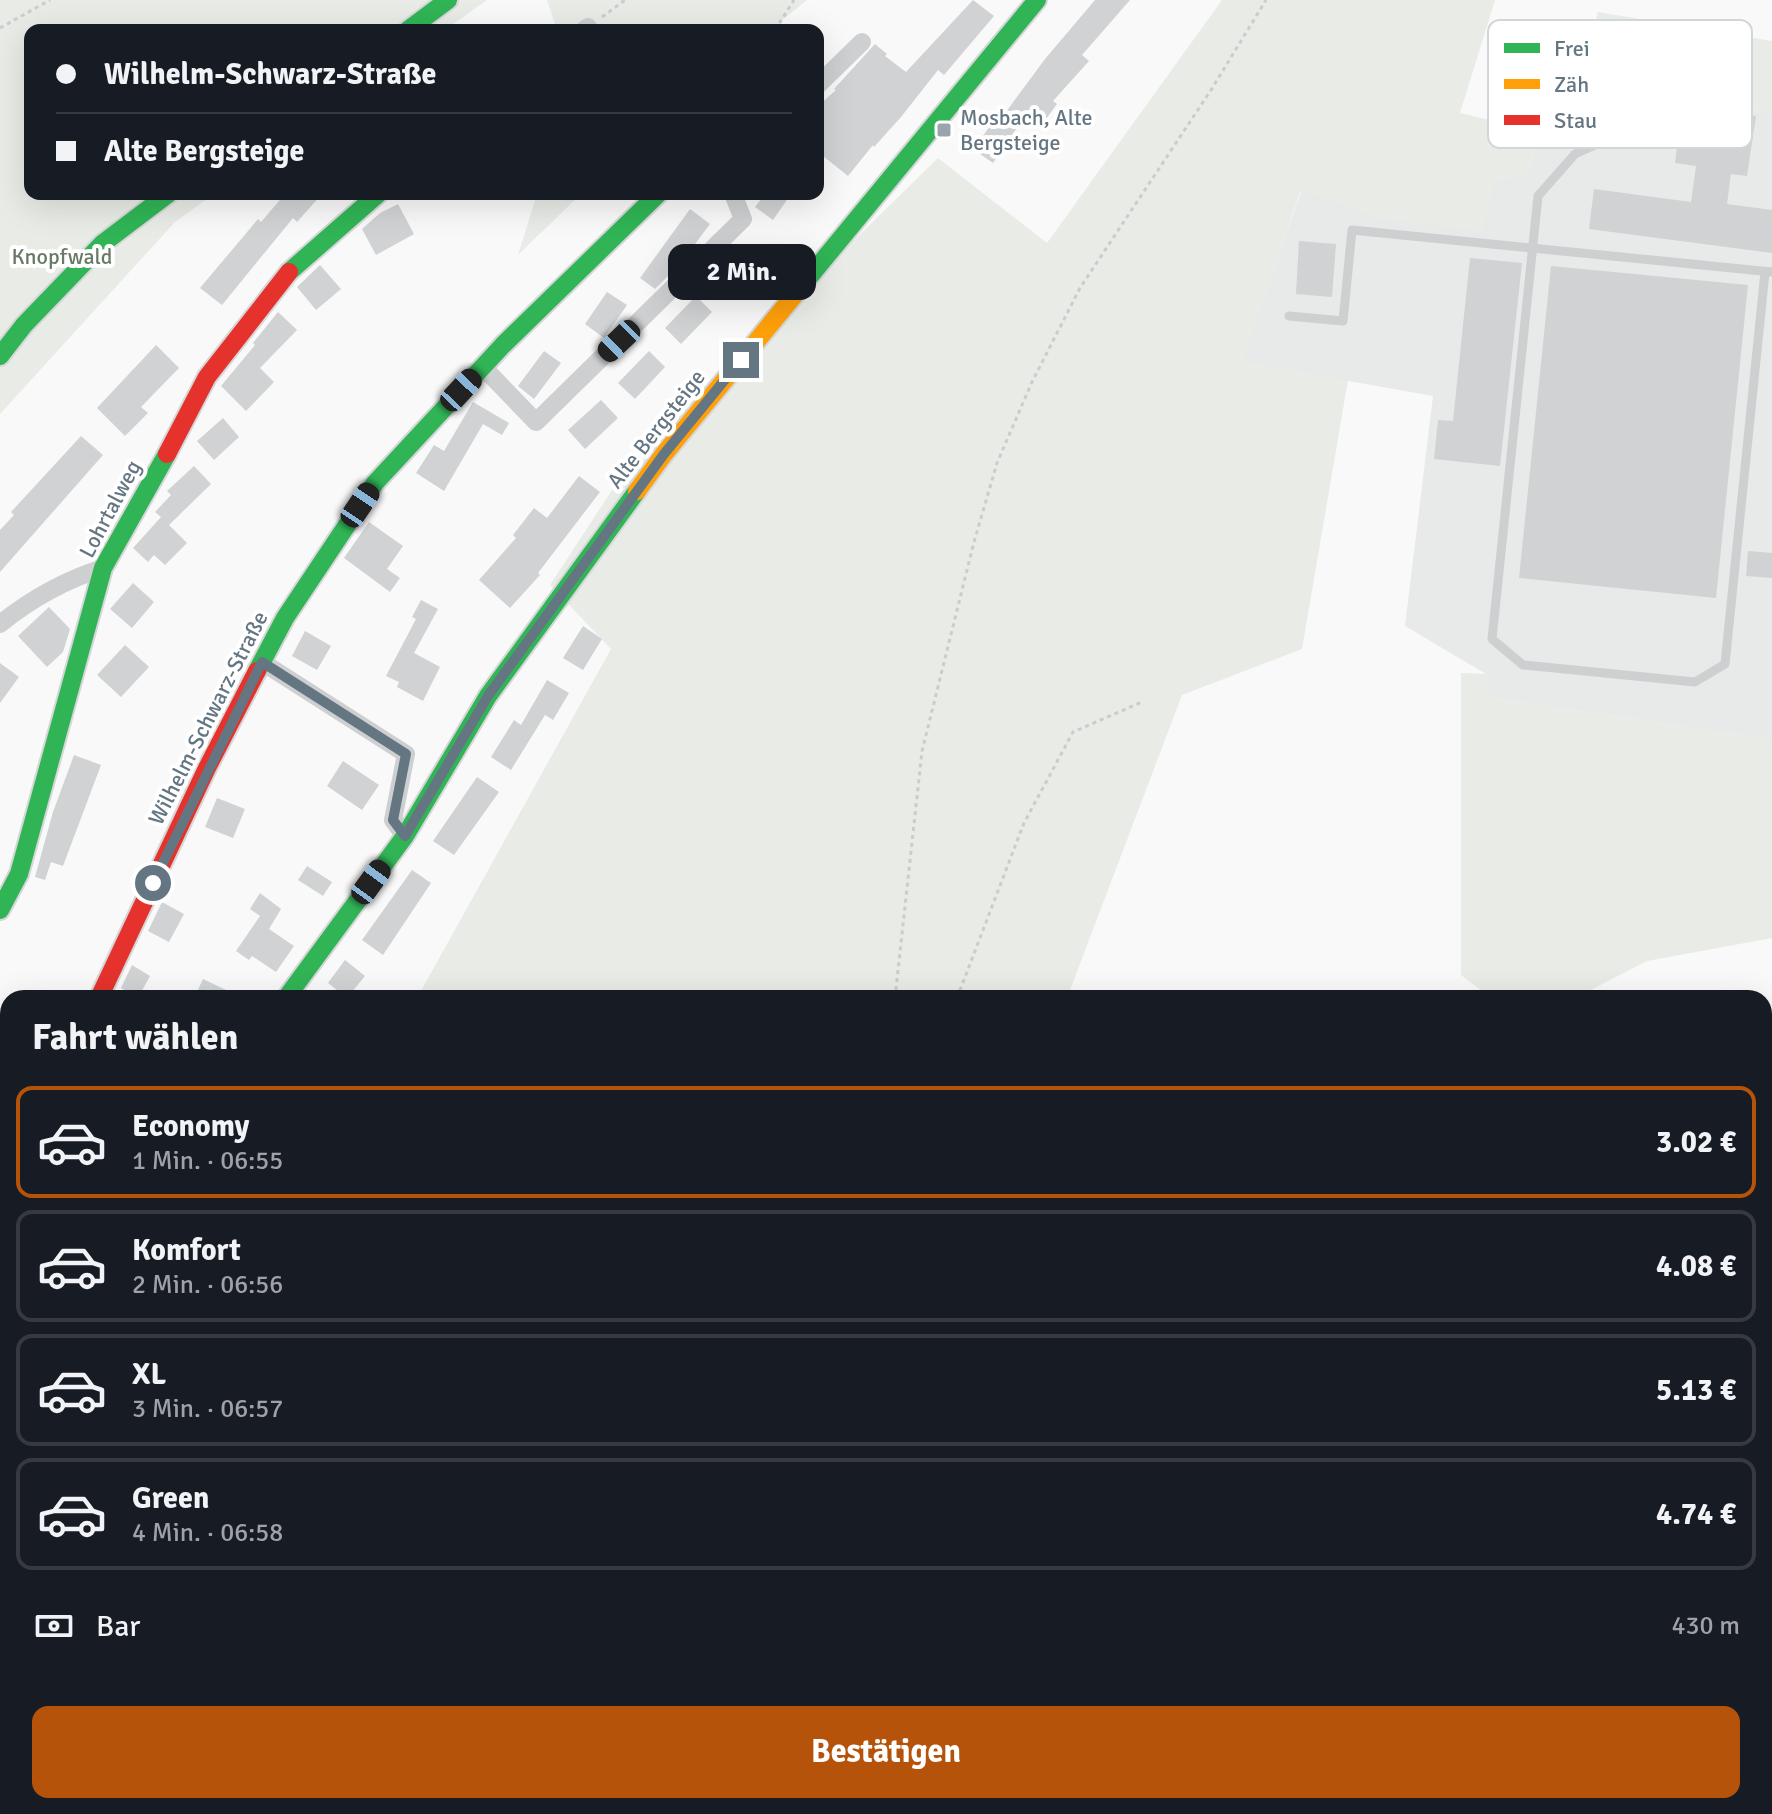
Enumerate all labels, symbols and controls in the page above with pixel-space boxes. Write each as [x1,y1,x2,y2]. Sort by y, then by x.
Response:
legend [1488,20,1752,148]
text: Frei [1554,35,1590,62]
text: Wilhelm-Schwarz-Straße [104,56,437,93]
text: Zäh [1554,71,1589,98]
place label: Mosbach, Alte Bergsteige [960,104,1092,156]
text: Stau [1554,107,1597,134]
marker: Mosbach, Alte Bergsteige [935,121,953,139]
text: Alte Bergsteige [104,133,304,170]
park label: Knopfwald [11,243,113,270]
callout: 2 Min. [667,244,815,300]
text: 2 Min. [707,256,777,288]
car [593,316,645,366]
route end [723,342,759,378]
car [436,364,486,416]
street label: Alte Bergsteige [601,364,711,494]
street label: Lohrtalweg [73,456,147,562]
car [337,478,383,532]
street label: Wilhelm-Schwarz-Straße [142,607,274,829]
car [347,856,395,908]
route start [135,865,171,901]
text: Fahrt wählen [32,1015,238,1060]
icon: car [36,1106,108,1178]
text: Economy [132,1108,249,1145]
text: 3.02 € [1656,1124,1736,1161]
text: 1 Min. · 06:55 [132,1145,283,1177]
icon: car [36,1230,108,1302]
text: Komfort [132,1232,241,1269]
text: 4.08 € [1656,1248,1736,1285]
text: 2 Min. · 06:56 [132,1269,283,1301]
icon: car [36,1354,108,1426]
text: XL [132,1356,166,1393]
text: 5.13 € [1656,1372,1736,1409]
text: 3 Min. · 06:57 [132,1393,283,1425]
icon: car [36,1478,108,1550]
text: Green [132,1480,209,1517]
text: 4.74 € [1656,1496,1736,1533]
text: 4 Min. · 06:58 [132,1517,283,1549]
icon: cash [32,1604,76,1648]
text: Bar [96,1608,140,1645]
text: 430 m [1671,1610,1740,1642]
button: Bestätigen [32,1706,1740,1798]

